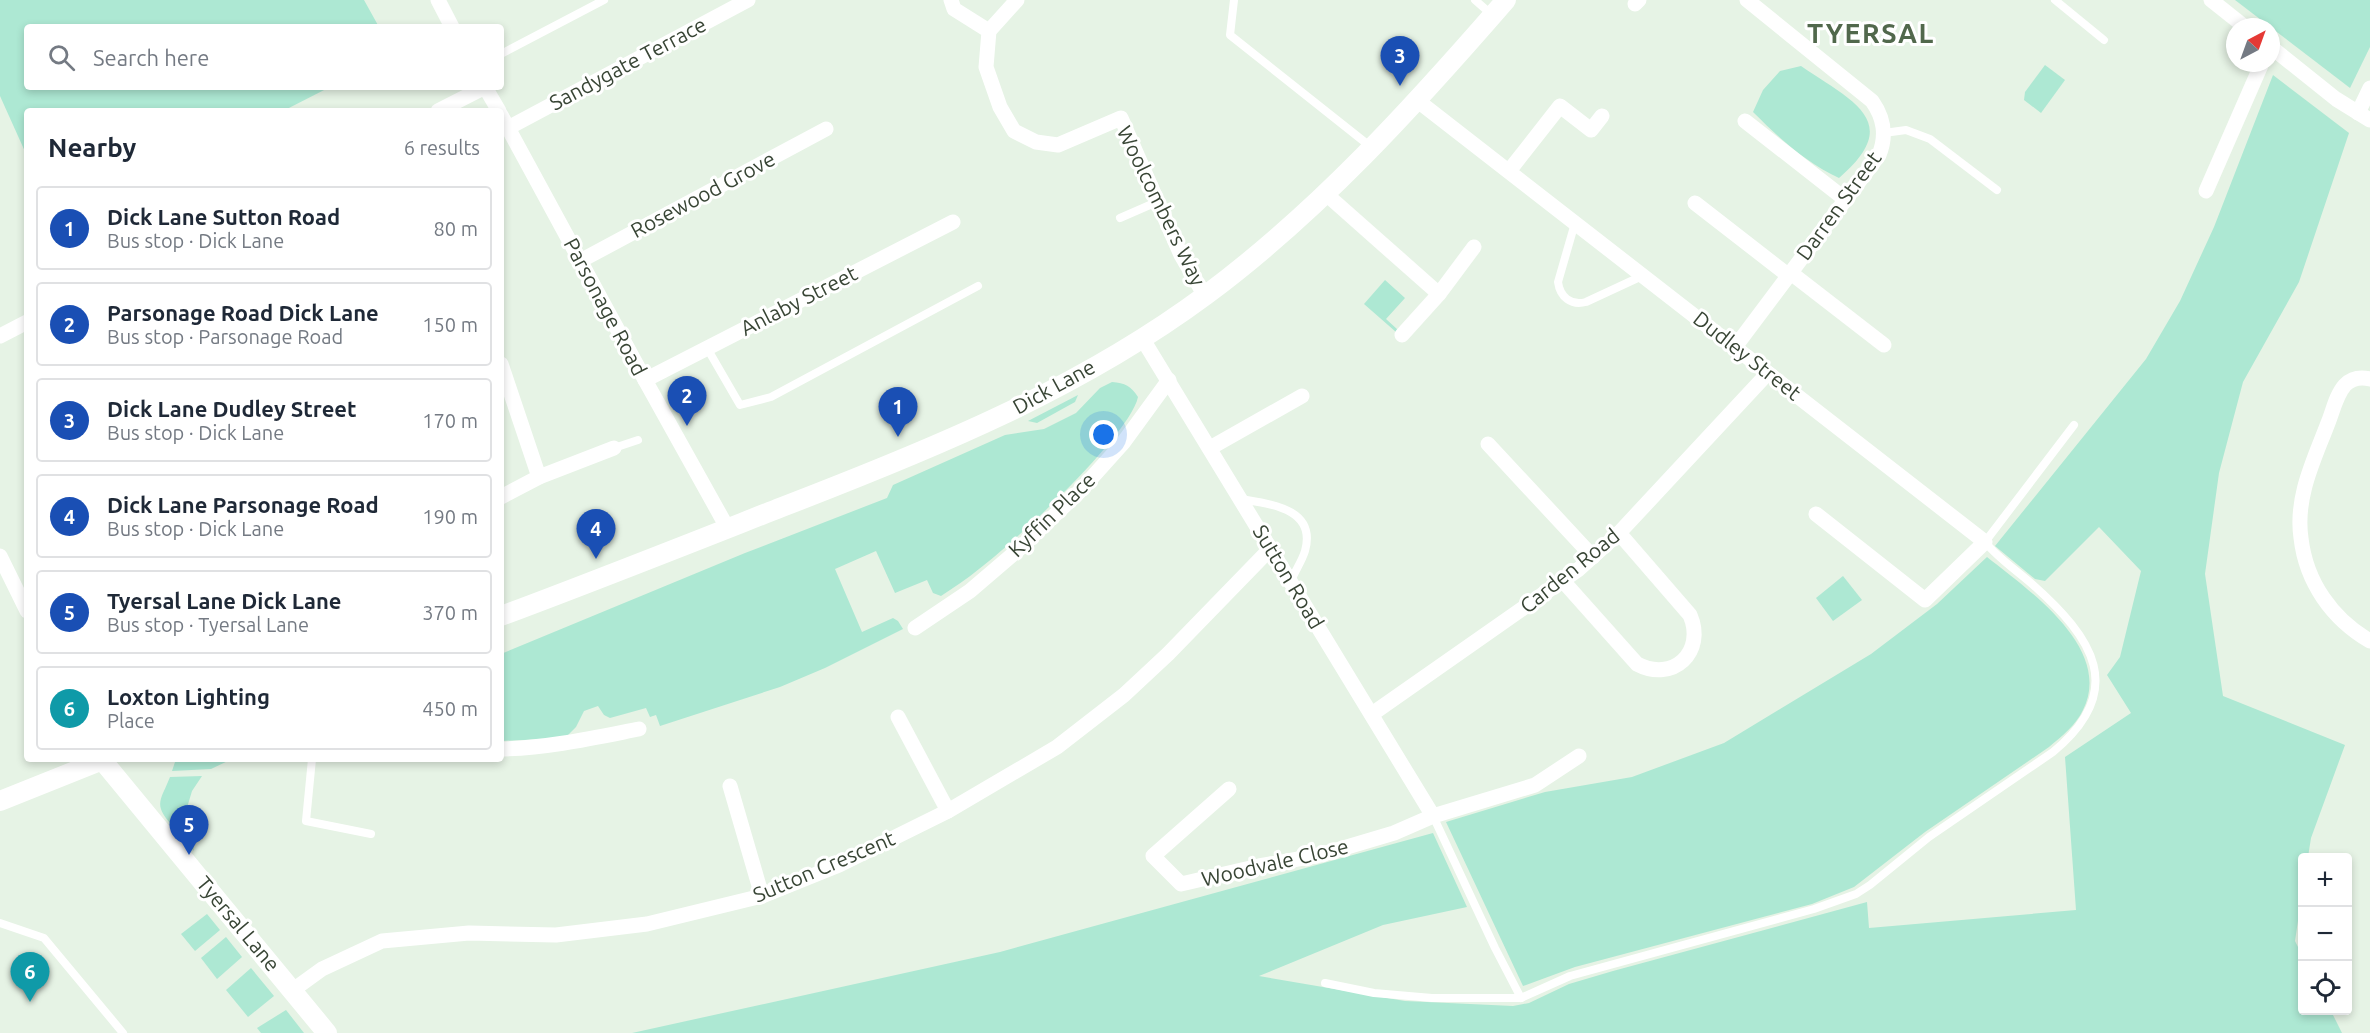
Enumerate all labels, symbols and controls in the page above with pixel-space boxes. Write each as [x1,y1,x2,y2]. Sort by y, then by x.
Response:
street label: Sandygate Terrace [545,12,710,115]
district label: TYERSAL [1807,18,1935,48]
north arrow [2226,18,2280,72]
search box [24,24,504,90]
pin: 3 [1380,36,1420,86]
icon: search [45,41,78,74]
text: Search here [93,45,209,70]
street label: Woolcombers Way [1113,122,1211,289]
text: Nearby [48,133,136,162]
text: 6 results [404,136,480,159]
street label: Rosewood Grove [626,146,779,242]
street label: Darren Street [1791,146,1886,264]
text: Dick Lane Sutton Road [107,204,340,229]
text: 1 [64,217,75,240]
text: 80 m [434,217,478,240]
text: Bus stop · Dick Lane [107,229,284,252]
street label: Parsonage Road [560,234,652,379]
street label: Anlaby Street [736,260,861,340]
text: Parsonage Road Dick Lane [107,300,379,325]
street label: Dudley Street [1689,306,1806,405]
text: 2 [64,313,75,336]
text: 150 m [422,313,478,336]
text: Bus stop · Parsonage Road [107,325,343,348]
street label: Dick Lane [1008,354,1099,418]
pin: 2 [668,376,706,426]
pin: 1 [878,388,918,437]
text: Dick Lane Dudley Street [107,396,357,421]
text: 3 [64,409,75,432]
text: 170 m [422,409,478,432]
your location [1089,420,1118,449]
text: Bus stop · Dick Lane [107,421,284,444]
street label: Kyffin Place [1003,467,1100,561]
text: Dick Lane Parsonage Road [107,492,379,517]
text: 4 [64,505,75,528]
text: 190 m [422,505,478,528]
pin: 4 [576,510,616,559]
text: Bus stop · Dick Lane [107,517,284,540]
street label: Sutton Road [1248,520,1329,633]
street label: Carden Road [1515,523,1624,618]
text: Tyersal Lane Dick Lane [107,588,342,613]
text: 5 [64,601,75,624]
text: 370 m [422,601,478,624]
text: Bus stop · Tyersal Lane [107,613,309,636]
text: Loxton Lighting [107,684,270,709]
text: 6 [64,697,75,720]
text: 450 m [422,697,478,720]
text: Place [107,709,155,732]
pin: 5 [170,806,208,855]
street label: Sutton Crescent [749,825,898,907]
street label: Woodvale Close [1199,833,1351,891]
map controls [2298,853,2352,1015]
button: + [2298,853,2352,907]
street label: Tyersal Lane [192,871,285,976]
button: − [2298,907,2352,961]
pin: 6 [10,952,50,1002]
button: locate [2298,961,2352,1015]

